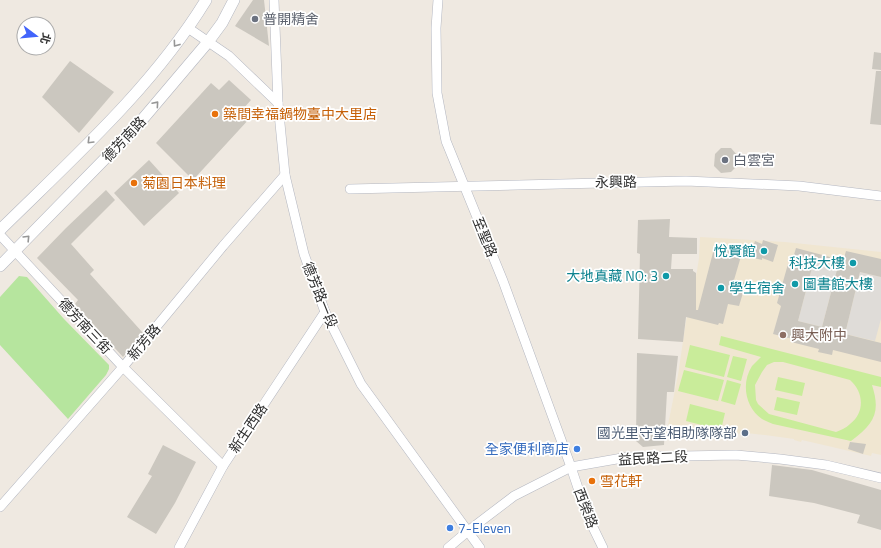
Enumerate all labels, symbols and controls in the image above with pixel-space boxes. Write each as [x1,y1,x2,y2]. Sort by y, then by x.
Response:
place label: 普開精舍 [263,8,319,29]
marker: 普開精舍 [250,14,260,24]
north arrow [16,16,56,56]
text: 北 [36,31,55,46]
one-way arrow [173,40,181,47]
one-way arrow [151,101,158,109]
place label: 築間幸福鍋物臺中大里店 [223,103,377,124]
marker: 築間幸福鍋物臺中大里店 [210,109,220,119]
street label: 德芳南路 [97,111,150,166]
one-way arrow [87,136,95,144]
place label: 白雲宮 [733,149,775,170]
marker: 白雲宮 [720,155,730,165]
street label: 永興路 [595,171,637,192]
place label: 菊園日本料理 [142,172,226,193]
marker: 菊園日本料理 [129,178,139,188]
street label: 至聖路 [468,213,503,260]
one-way arrow [22,235,30,243]
place label: 悅賢館 [714,240,756,261]
marker: 悅賢館 [759,246,769,256]
place label: 科技大樓 [789,252,845,273]
street label: 德芳路一段 [298,258,343,331]
marker: 科技大樓 [848,258,858,268]
place label: 大地真藏 NO: 3 [566,265,658,286]
marker: 大地真藏 NO: 3 [661,271,671,281]
place label: 圖書館大樓 [803,273,873,294]
place label: 學生宿舍 [729,277,785,298]
marker: 圖書館大樓 [790,279,800,289]
marker: 學生宿舍 [716,283,726,293]
street label: 德芳南三街 [54,293,117,358]
street label: 新芳路 [122,319,165,365]
place label: 興大附中 [791,324,847,345]
marker: 興大附中 [778,330,788,340]
street label: 新生西路 [223,399,272,457]
place label: 國光里守望相助隊隊部 [597,422,737,443]
marker: 國光里守望相助隊隊部 [740,428,750,438]
place label: 全家便利商店 [485,438,569,459]
marker: 全家便利商店 [572,444,582,454]
street label: 益民路二段 [617,445,688,470]
place label: 雪花軒 [600,470,642,491]
marker: 雪花軒 [587,476,597,486]
street label: 西榮路 [569,484,604,531]
place label: 7-Eleven [458,517,511,538]
marker: 7-Eleven [445,523,455,533]

